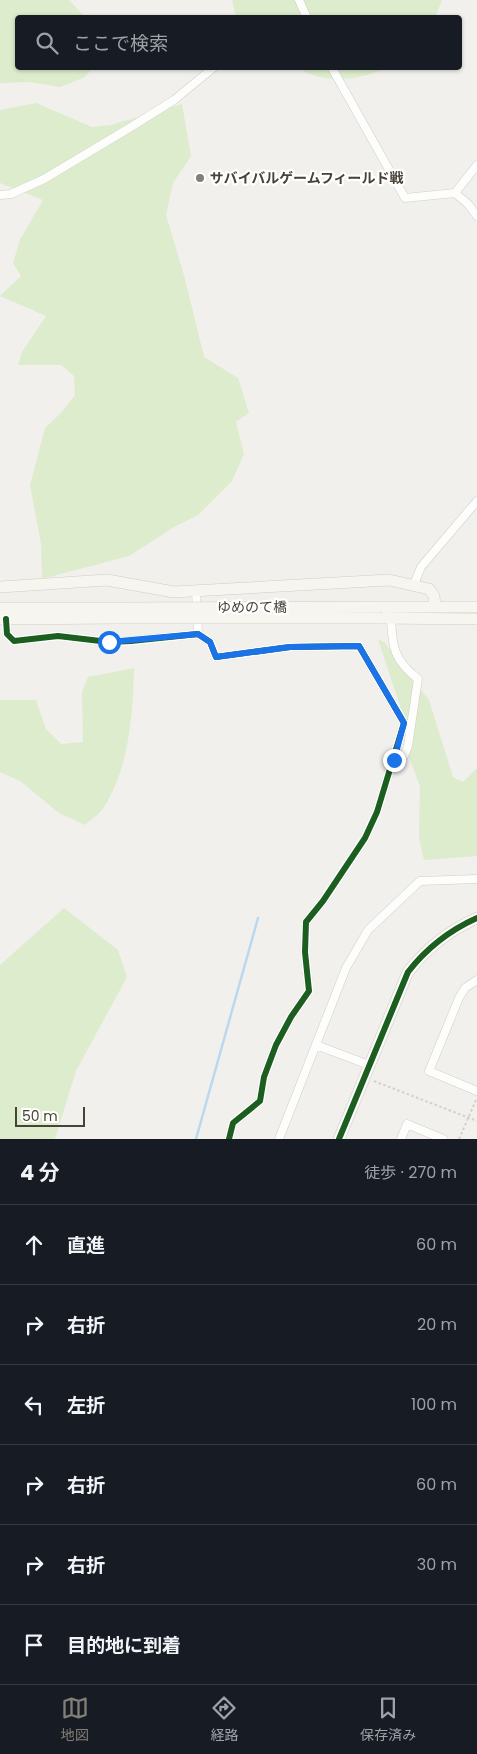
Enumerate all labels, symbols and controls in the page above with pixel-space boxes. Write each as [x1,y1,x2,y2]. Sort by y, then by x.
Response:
search box [15,15,462,70]
icon: search [33,29,61,57]
text: ここで検索 [73,30,168,57]
place label: サバイバルゲームフィールド戦 [210,168,404,188]
marker: サバイバルゲームフィールド戦 [194,172,206,184]
street label: ゆめのて橋 [217,597,287,617]
route start [98,631,121,654]
route end [383,749,406,772]
scale bar [15,1104,85,1127]
text: 50 m [22,1106,58,1126]
text: 4 分 [20,1158,60,1187]
text: 徒歩 · 270 m [364,1161,457,1184]
icon: ahead [20,1231,48,1259]
text: 直進 [67,1232,105,1259]
text: 60 m [416,1233,457,1256]
icon: right [20,1311,48,1339]
text: 右折 [67,1312,105,1339]
text: 20 m [417,1313,457,1336]
icon: left [20,1391,48,1419]
text: 左折 [67,1392,105,1419]
text: 100 m [411,1393,457,1416]
icon: right [20,1471,48,1499]
text: 右折 [67,1472,105,1499]
text: 60 m [416,1473,457,1496]
icon: right [20,1551,48,1579]
text: 右折 [67,1552,105,1579]
text: 30 m [417,1553,457,1576]
icon: arrive [20,1631,48,1659]
text: 目的地に到着 [67,1632,181,1659]
tab: 地図 [61,1694,89,1746]
tab: 経路 [210,1694,238,1746]
tab: 保存済み [360,1694,416,1746]

